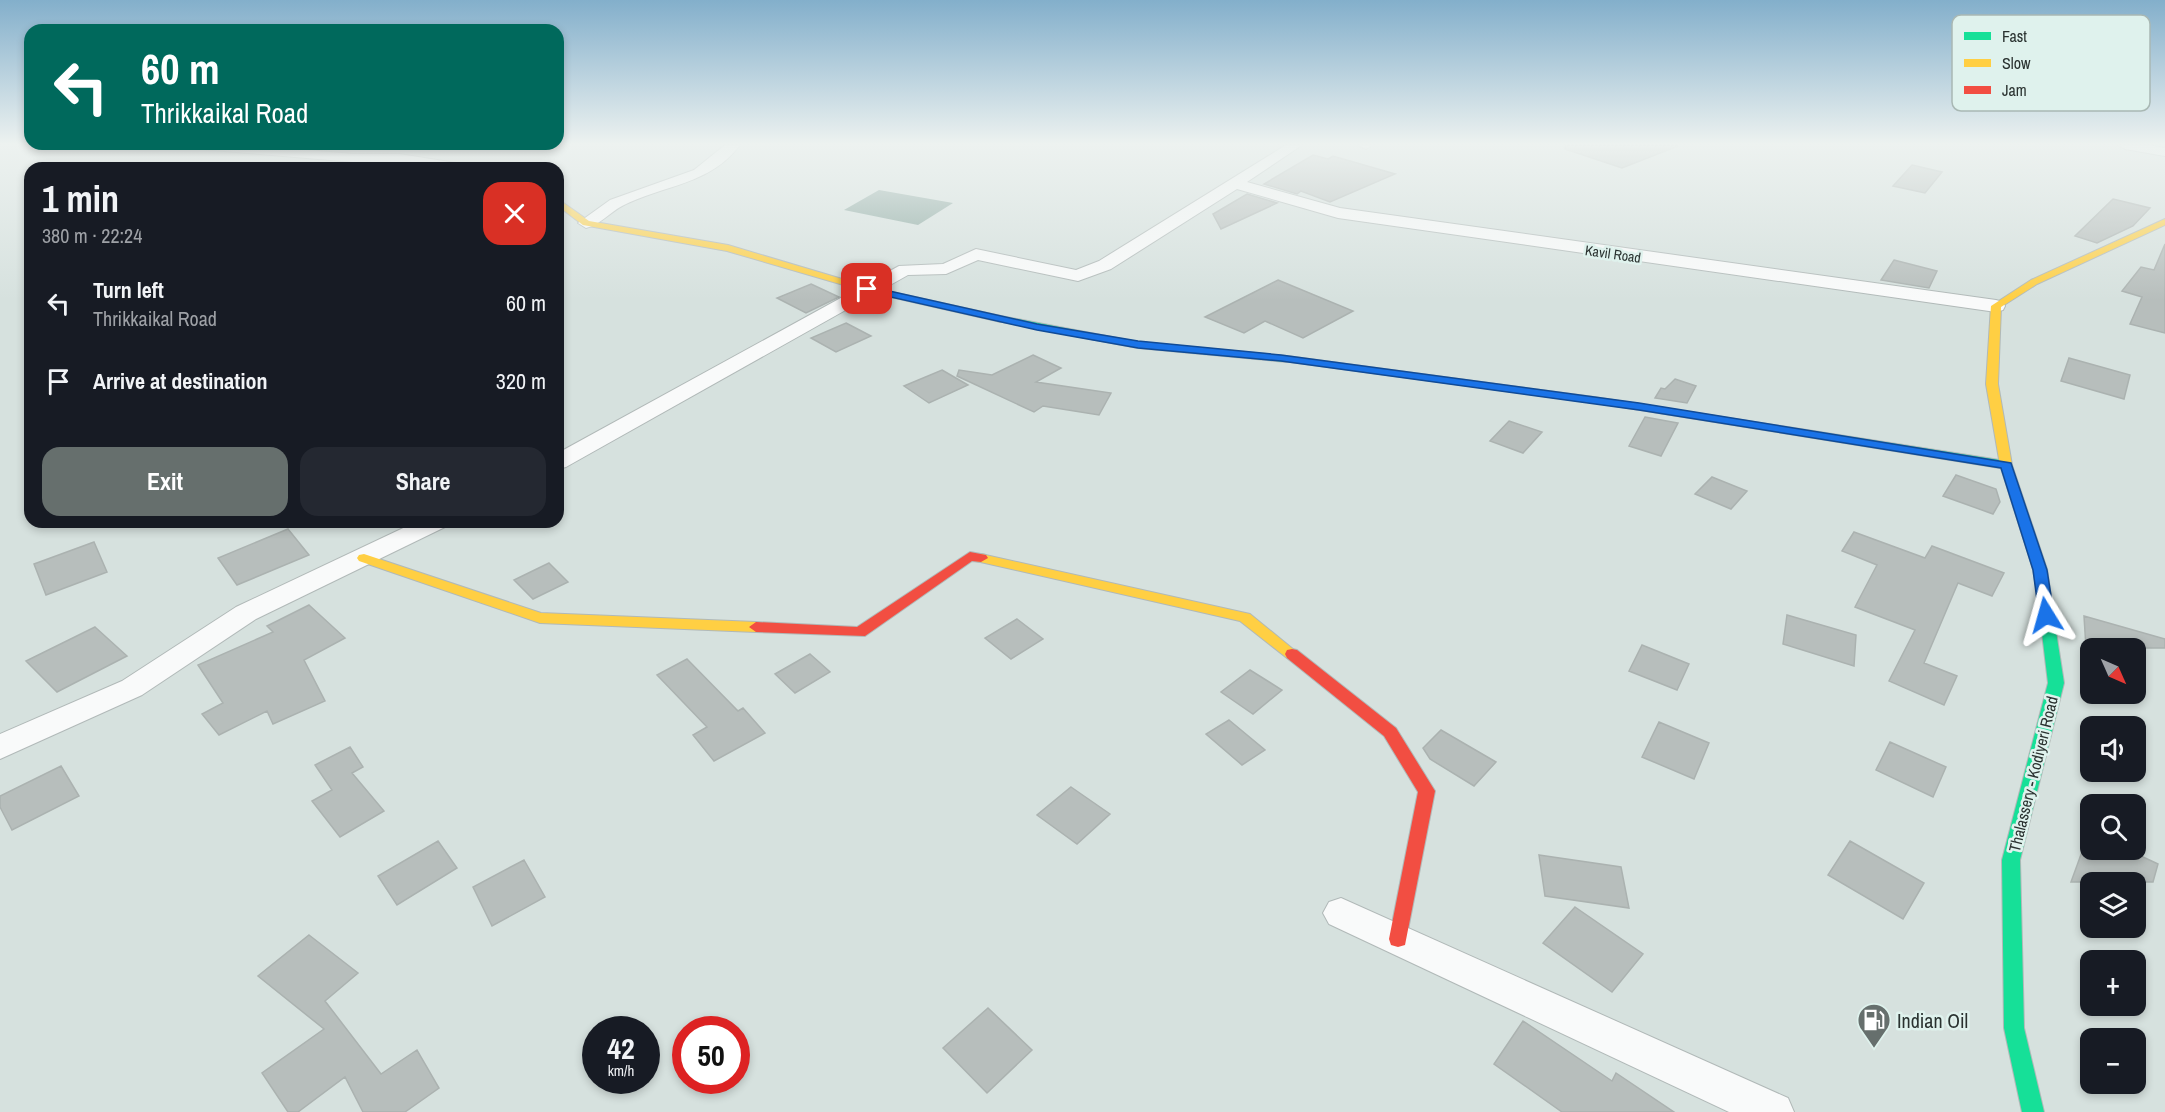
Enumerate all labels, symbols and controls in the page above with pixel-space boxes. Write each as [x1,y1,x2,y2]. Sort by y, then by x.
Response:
legend [1952,15,2150,111]
text: Fast [2002,25,2027,47]
text: 60 m [141,41,220,97]
icon: left [42,48,120,126]
text: Slow [2002,52,2031,74]
text: Jam [2002,79,2027,101]
text: Thrikkaikal Road [141,95,308,131]
text: 1 min [42,175,119,223]
button: close [483,182,546,245]
text: 380 m · 22:24 [42,222,142,249]
street label: Kavil Road [1584,241,1642,267]
pin [841,263,892,314]
icon: arrive [850,272,883,305]
text: Turn left [93,275,164,305]
icon: left [42,287,75,320]
text: 60 m [506,288,546,318]
text: Thrikkaikal Road [93,305,217,332]
icon: arrive [42,365,75,398]
text: Arrive at destination [93,366,267,396]
text: 320 m [496,366,546,396]
button: Exit [42,447,288,516]
button: Share [300,447,546,516]
position arrow [2014,583,2078,647]
north arrow [2080,638,2146,704]
map controls [2080,638,2146,1094]
street label: Thalassery - Kodiyeri Road [2003,694,2063,854]
button: sound [2080,716,2146,782]
button: search [2080,794,2146,860]
button: layers [2080,872,2146,938]
button: + [2080,950,2146,1016]
fuel station icon: Indian Oil [1856,1002,1892,1049]
place label: Indian Oil [1897,1007,1968,1034]
speed limit sign: 50 [672,1016,750,1094]
text: 42 [607,1028,635,1068]
button: − [2080,1028,2146,1094]
text: km/h [608,1060,634,1081]

